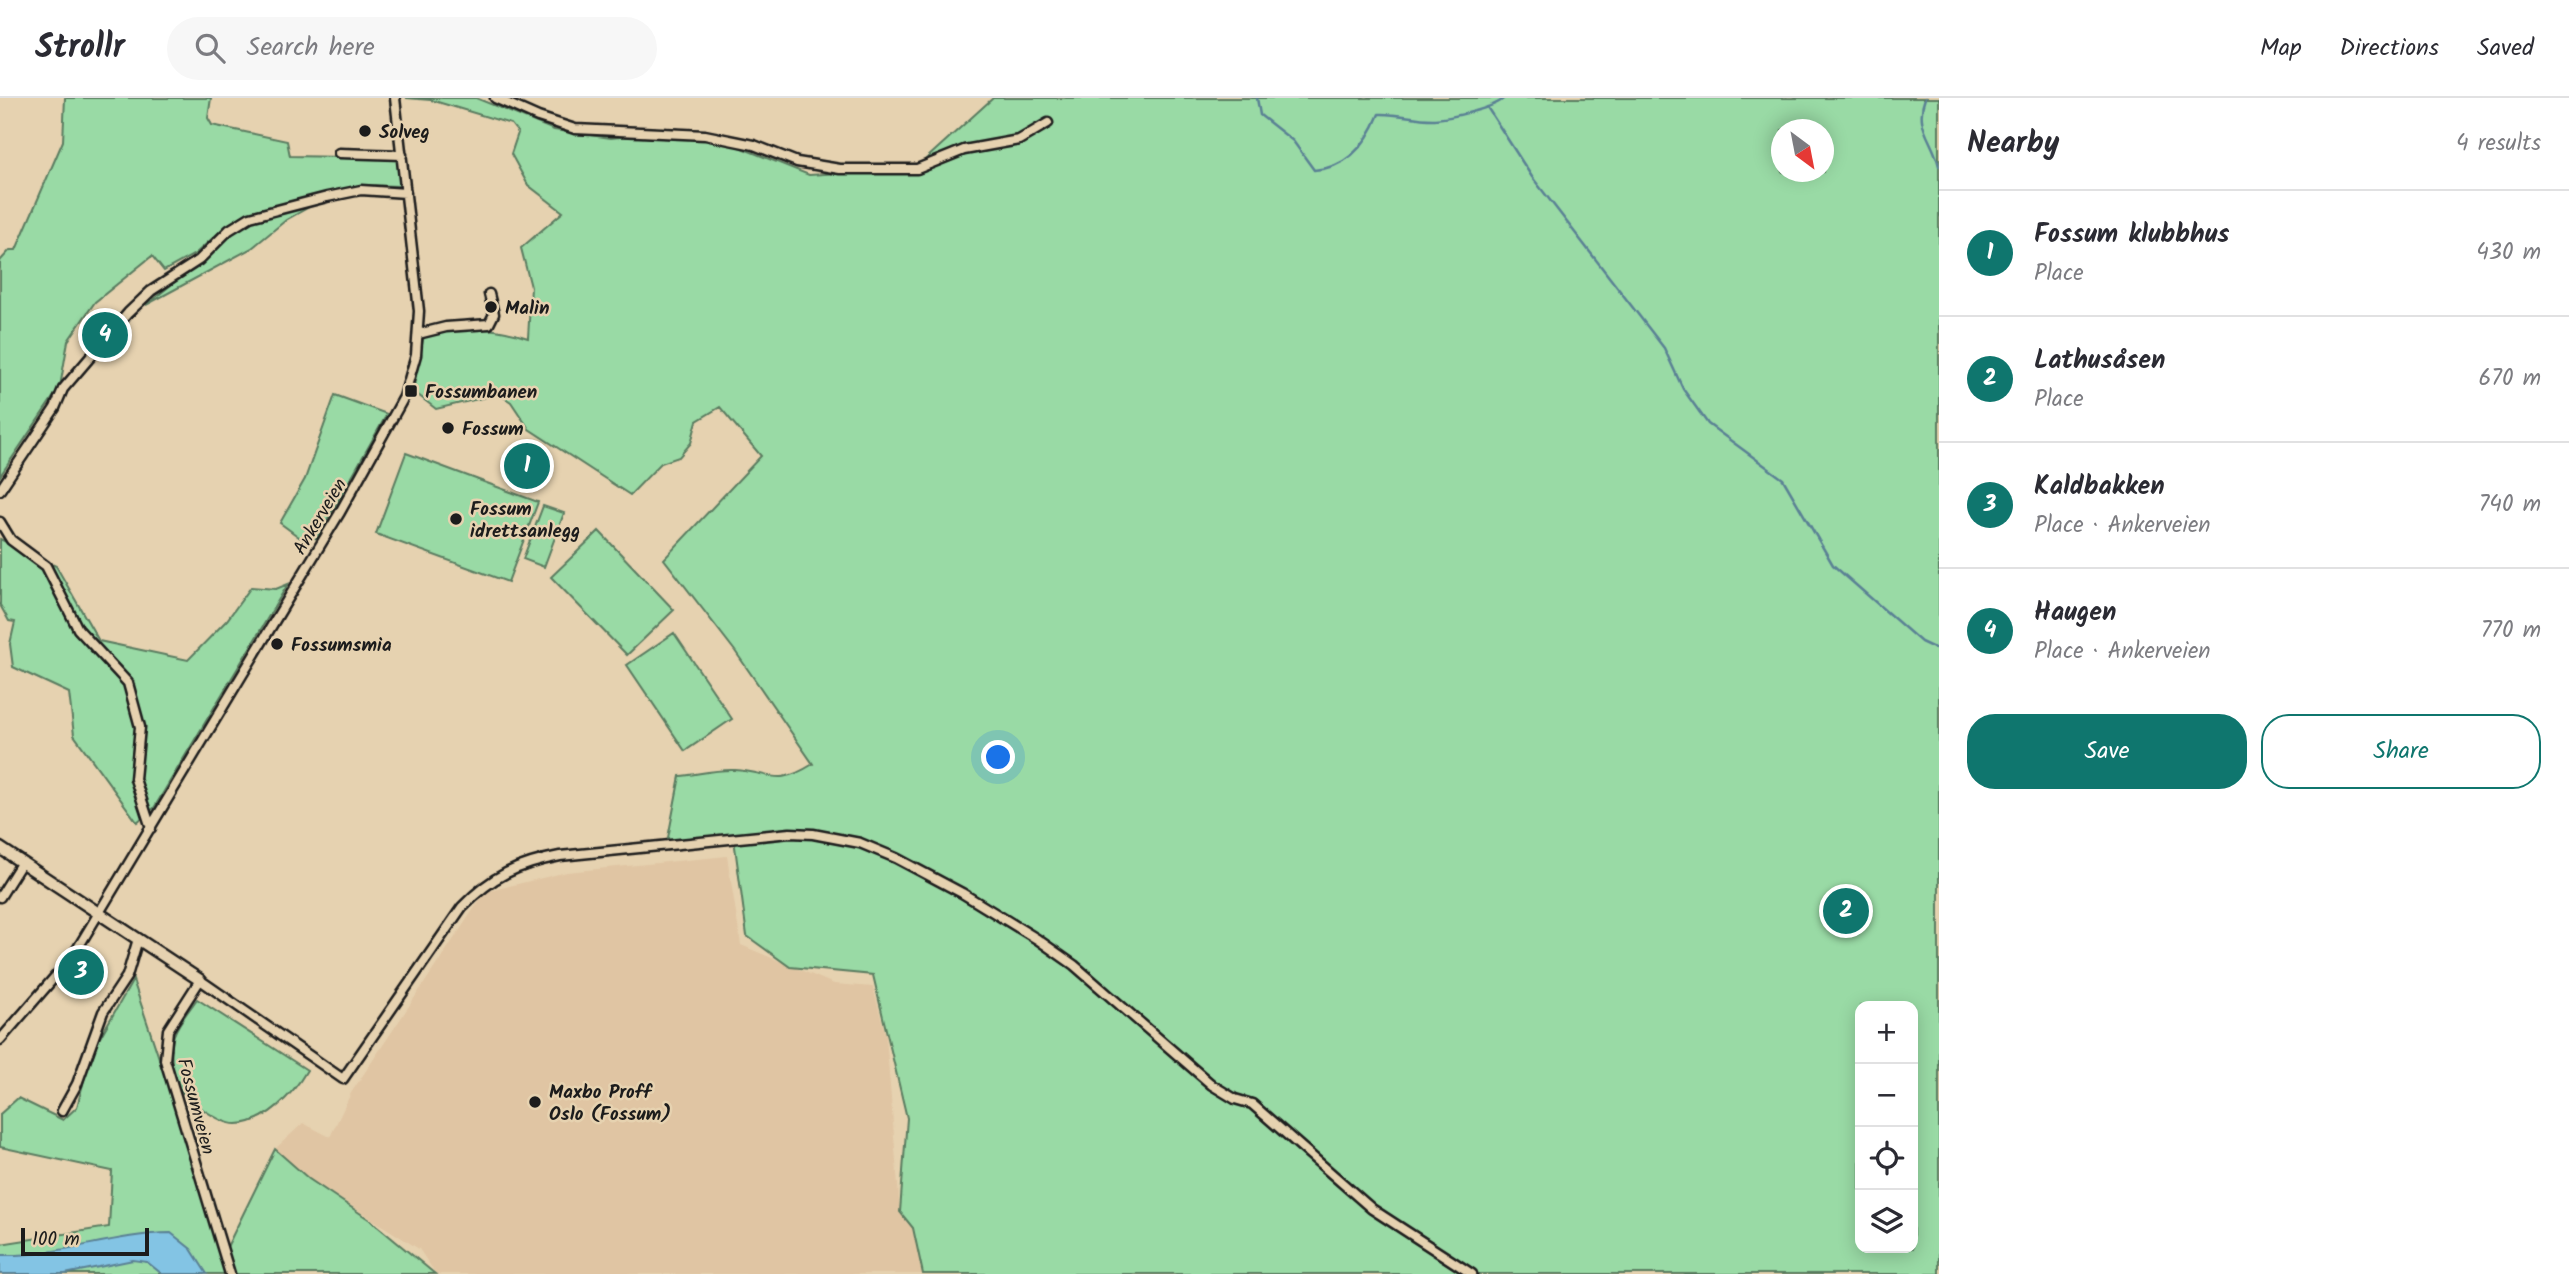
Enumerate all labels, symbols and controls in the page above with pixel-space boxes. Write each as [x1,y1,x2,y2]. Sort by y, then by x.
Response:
search box [167,17,657,80]
text: Strollr [35,22,125,75]
text: Search here [247,27,375,69]
icon: search [191,29,229,67]
text: Map [2260,29,2302,68]
text: Directions [2340,29,2439,68]
text: Saved [2477,29,2534,68]
place label: Solveg [379,118,430,148]
north arrow [1771,119,1834,182]
text: Nearby [1967,120,2059,168]
marker: Solveg [357,123,373,139]
text: 4 results [2456,126,2541,162]
text: Fossum klubbhus [2034,214,2229,256]
text: 1 [1987,235,1993,271]
text: 430 m [2476,235,2541,271]
text: Place [2034,256,2084,292]
place label: Malin [505,294,550,324]
marker: Malin [483,299,499,315]
pin: 4 [82,309,128,361]
text: Lathusåsen [2034,340,2165,382]
text: 2 [1983,361,1997,397]
text: 670 m [2479,361,2541,397]
place label: Fossumbanen [425,378,537,408]
text: Place [2034,382,2084,418]
marker: Fossumbanen [403,383,419,399]
place label: Fossum [462,415,524,445]
marker: Fossum [440,420,456,436]
pin: 1 [504,440,550,492]
text: Kaldbakken [2034,466,2165,508]
street label: Ankerveien [286,473,356,561]
text: 3 [1984,487,1996,523]
text: 740 m [2479,487,2541,523]
place label: Fossum idrettsanlegg [470,495,580,547]
text: Place · Ankerveien [2034,508,2211,544]
marker: Fossum idrettsanlegg [448,511,464,527]
text: Haugen [2034,592,2116,634]
text: 4 [1984,613,1996,649]
text: 770 m [2481,613,2541,649]
place label: Fossumsmia [291,631,392,661]
text: Place · Ankerveien [2034,634,2211,670]
marker: Fossumsmia [269,636,285,652]
button: Save [1967,714,2247,789]
button: Share [2261,714,2541,789]
your location [981,740,1015,774]
pin: 2 [1823,885,1869,937]
pin: 3 [58,946,104,998]
map controls [1855,1001,1918,1253]
button: + [1855,1001,1918,1064]
street label: Fossumveien [168,1055,222,1158]
button: − [1855,1064,1918,1127]
place label: Maxbo Proff Oslo (Fossum) [549,1078,671,1130]
marker: Maxbo Proff Oslo (Fossum) [527,1094,543,1110]
button: locate [1855,1127,1918,1190]
button: layers [1855,1190,1918,1253]
scale bar [21,1225,149,1257]
text: 100 m [32,1225,80,1255]

